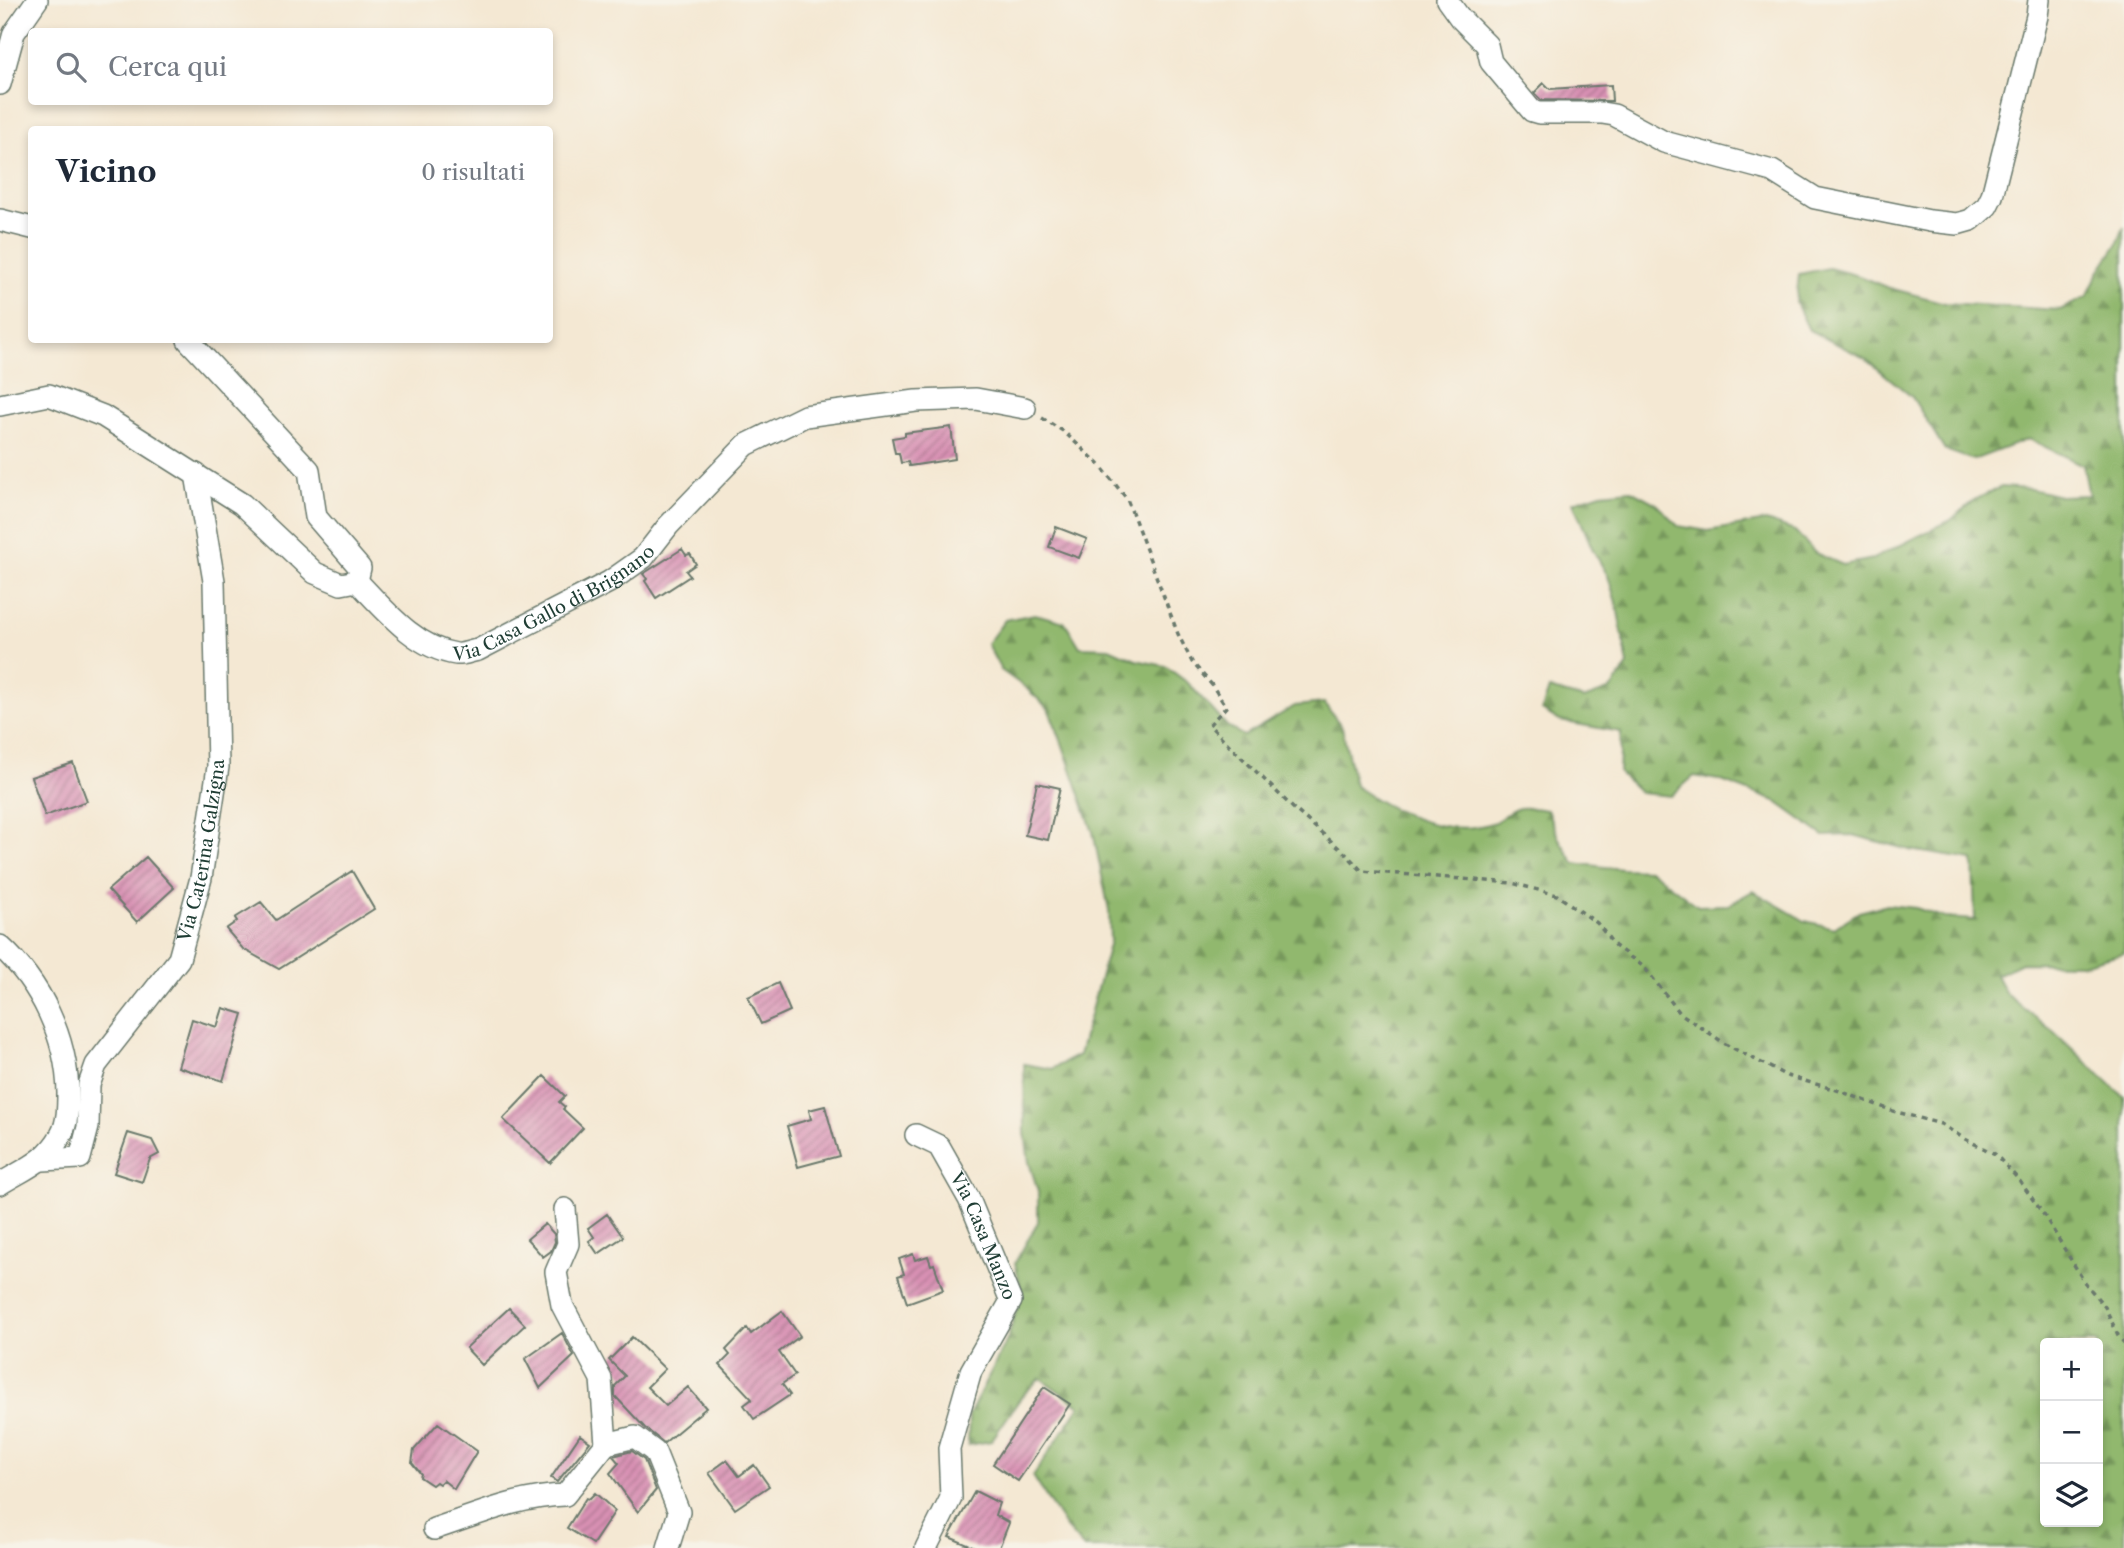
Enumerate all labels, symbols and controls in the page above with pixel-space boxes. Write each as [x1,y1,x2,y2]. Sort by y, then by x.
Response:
search box [28,28,553,105]
icon: search [52,48,90,86]
text: Cerca qui [108,51,227,83]
text: Vicino [56,153,156,190]
text: 0 risultati [421,158,525,186]
street label: Via Casa Gallo di Brignano [451,541,660,665]
street label: Via Caterina Galzigna [173,759,229,945]
street label: Via Casa Manzo [945,1168,1020,1303]
map controls [2040,1338,2103,1527]
button: + [2040,1338,2103,1401]
button: − [2040,1401,2103,1464]
button: layers [2040,1464,2103,1527]

